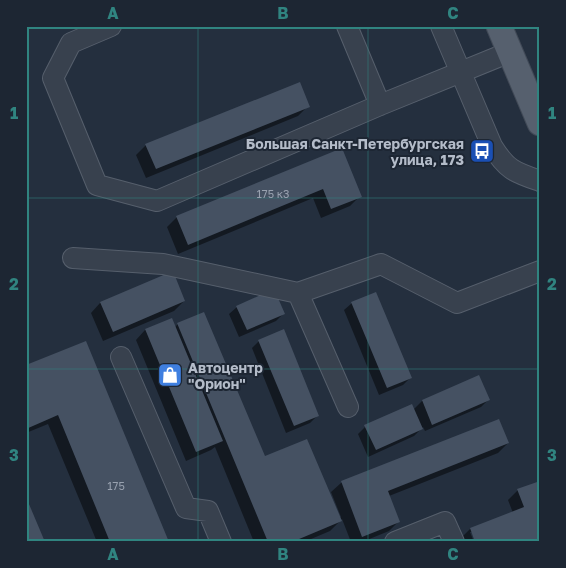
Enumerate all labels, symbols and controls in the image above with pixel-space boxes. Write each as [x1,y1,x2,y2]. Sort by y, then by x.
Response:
text: A [107,3,119,23]
text: B [277,3,289,23]
text: C [447,3,459,23]
text: 1 [10,103,18,123]
text: 1 [548,103,556,123]
place label: Большая Санкт-Петербургская улица, 173 [246,135,464,168]
bus stop icon: Большая Санкт-Петербургская улица, 173 [469,138,495,164]
house number: 175 к3 [256,187,290,200]
text: 2 [9,274,19,294]
text: 2 [547,274,557,294]
place label: Автоцентр "Орион" [188,359,263,392]
shop icon: Автоцентр "Орион" [157,362,183,388]
text: 3 [9,445,19,465]
text: 3 [547,445,557,465]
house number: 175 [107,479,125,492]
text: A [107,544,119,564]
text: B [277,544,289,564]
text: C [447,544,459,564]

